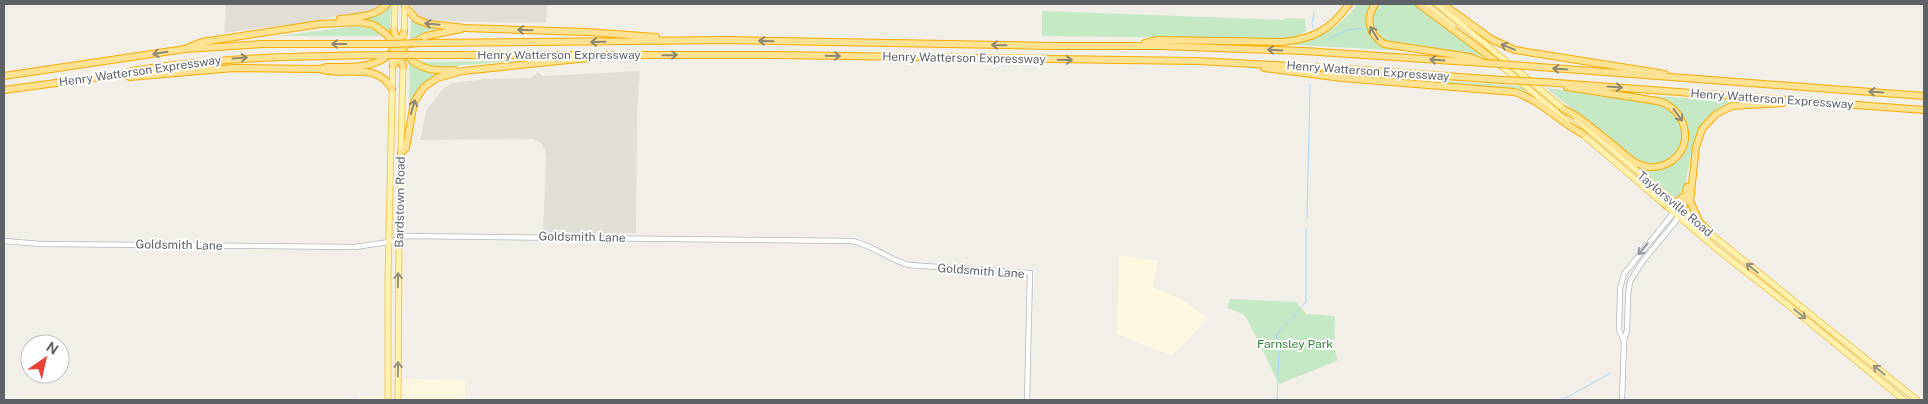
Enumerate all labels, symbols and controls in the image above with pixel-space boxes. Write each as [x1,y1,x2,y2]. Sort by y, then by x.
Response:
one-way arrow [424,19,440,28]
one-way arrow [517,25,533,35]
one-way arrow [1369,26,1380,40]
one-way arrow [759,36,775,46]
one-way arrow [591,37,607,47]
one-way arrow [331,39,348,49]
one-way arrow [991,40,1007,50]
one-way arrow [1501,42,1516,51]
one-way arrow [1267,45,1283,54]
one-way arrow [152,48,168,58]
street label: Henry Watterson Expressway [477,48,641,62]
one-way arrow [662,50,678,60]
street label: Henry Watterson Expressway [882,50,1046,66]
one-way arrow [824,51,841,61]
street label: Henry Watterson Expressway [58,53,222,89]
one-way arrow [232,53,248,62]
one-way arrow [1057,55,1073,65]
one-way arrow [1429,55,1445,65]
street label: Henry Watterson Expressway [1286,58,1451,84]
one-way arrow [1552,64,1568,73]
one-way arrow [1606,83,1622,92]
street label: Henry Watterson Expressway [1690,86,1855,112]
one-way arrow [1868,88,1884,97]
one-way arrow [408,99,418,115]
one-way arrow [1673,108,1683,122]
street label: Bardstown Road [392,156,408,248]
street label: Taylorsville Road [1634,168,1716,240]
street label: Goldsmith Lane [538,229,626,245]
street label: Goldsmith Lane [135,237,223,253]
one-way arrow [1638,243,1649,256]
street label: Goldsmith Lane [937,261,1025,281]
one-way arrow [1746,262,1759,273]
one-way arrow [394,272,403,288]
one-way arrow [1793,309,1806,320]
north arrow [20,334,70,384]
park label: Farnsley Park [1257,337,1333,351]
text: N [43,339,61,358]
one-way arrow [393,362,403,378]
one-way arrow [1872,364,1885,375]

